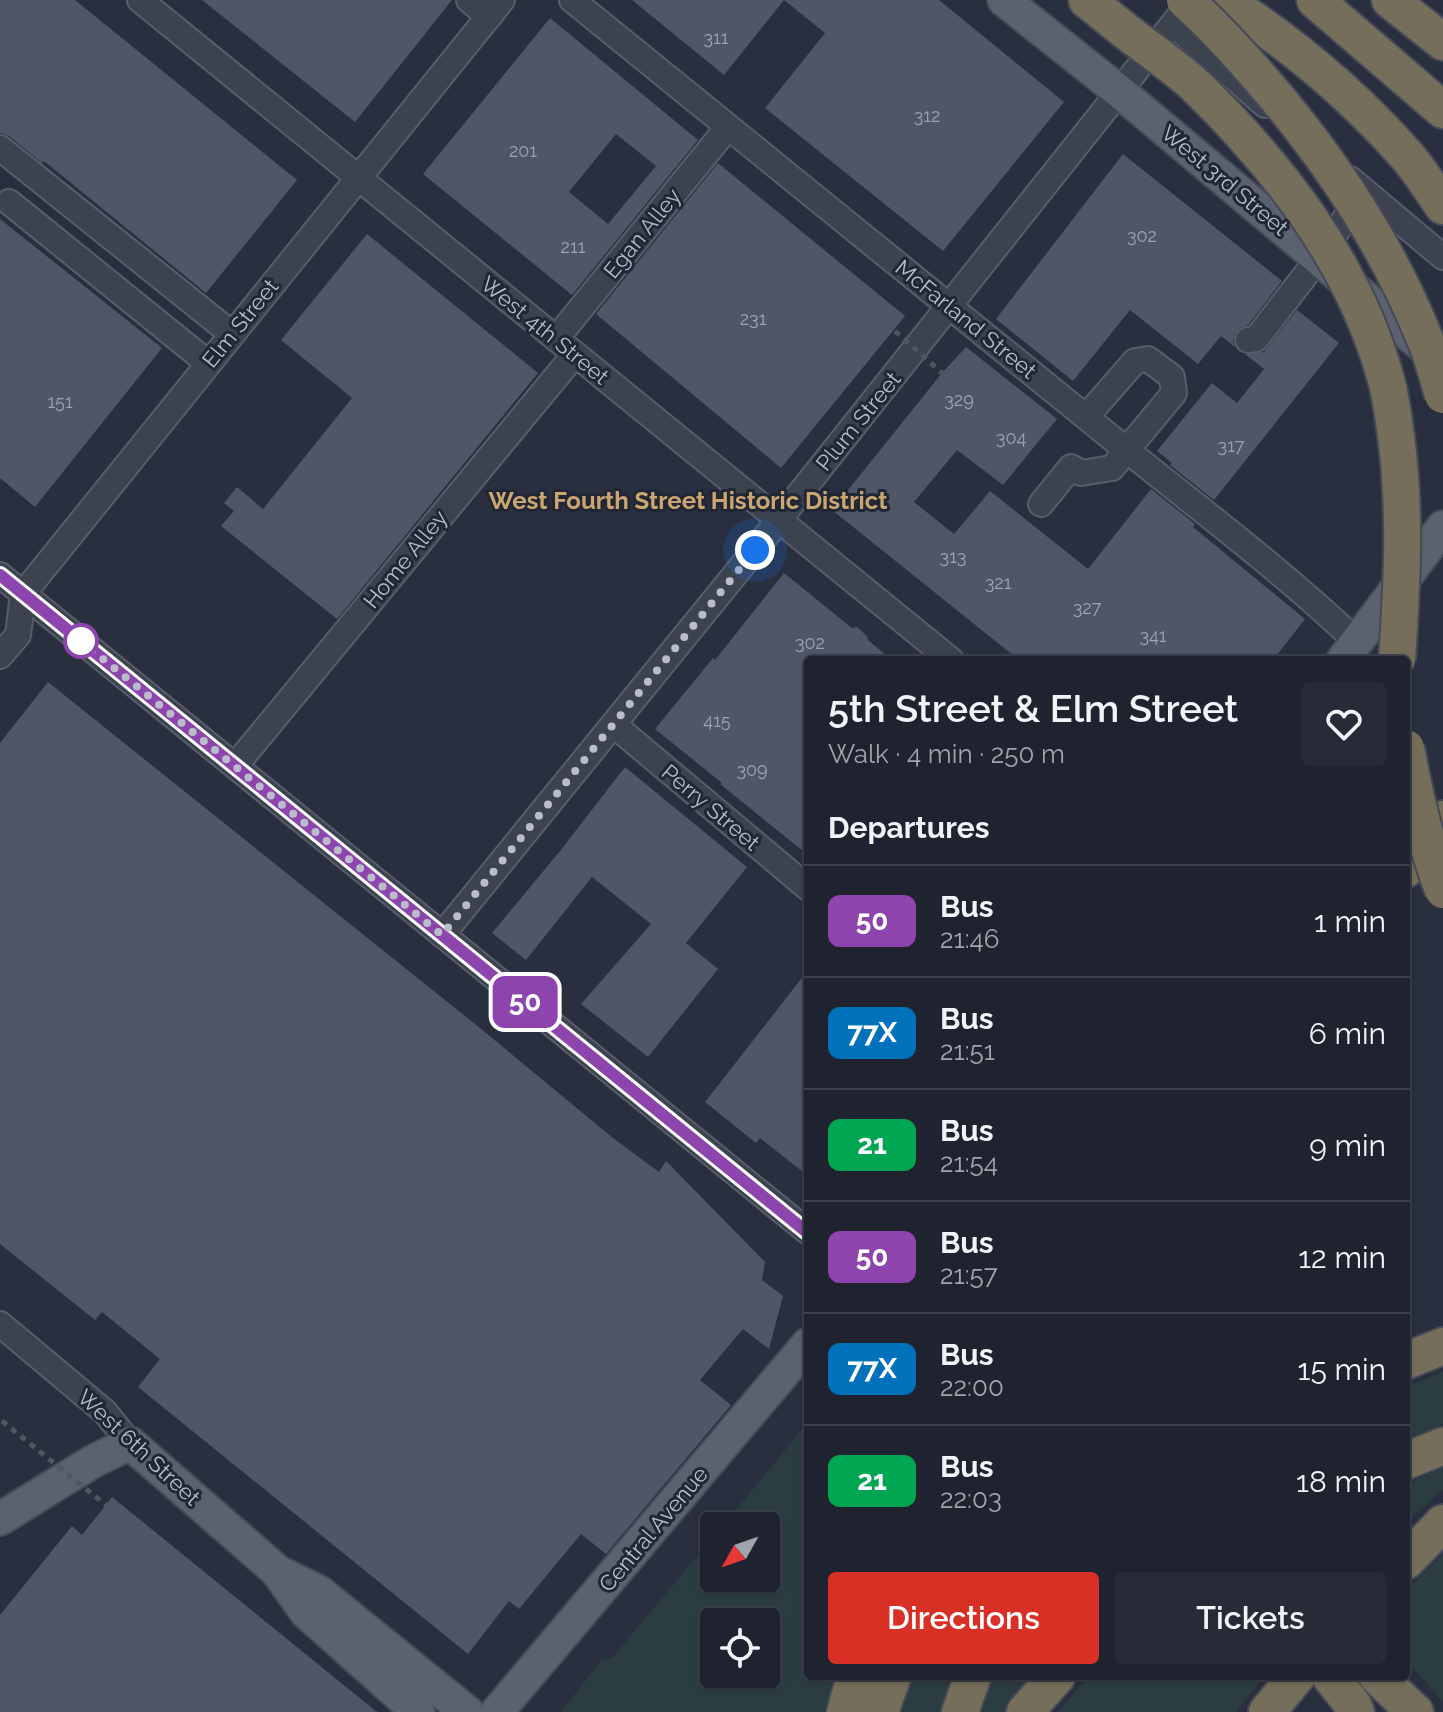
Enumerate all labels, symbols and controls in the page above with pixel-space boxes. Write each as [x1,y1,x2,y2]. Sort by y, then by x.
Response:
house number: 311 [703,27,729,48]
house number: 312 [914,105,940,126]
street label: West 3rd Street [1156,119,1294,241]
house number: 201 [509,140,537,161]
street label: Egan Alley [598,183,686,283]
house number: 302 [1127,225,1157,246]
house number: 211 [561,236,586,257]
street label: McFarland Street [890,254,1042,384]
street label: West 4th Street [476,271,615,390]
street label: Elm Street [196,273,284,372]
house number: 231 [740,308,767,329]
street label: Plum Street [810,366,906,476]
house number: 329 [944,389,974,410]
house number: 151 [47,391,73,412]
house number: 304 [996,427,1026,448]
house number: 317 [1218,435,1245,456]
district label: West Fourth Street Historic District [489,486,887,515]
street label: Home Alley [358,505,452,613]
your location [735,530,775,570]
house number: 313 [940,546,966,567]
house number: 321 [985,572,1012,593]
house number: 327 [1073,597,1102,618]
unlabelled marker [64,624,98,658]
house number: 341 [1139,625,1167,646]
house number: 302 [795,632,825,653]
button: heart [1302,682,1386,766]
text: 5th Street & Elm Street [828,686,1238,731]
house number: 415 [703,710,731,731]
text: Walk · 4 min · 250 m [828,739,1065,769]
street label: Perry Street [657,759,766,856]
house number: 309 [736,759,768,780]
text: Departures [828,810,990,845]
text: Bus [940,889,994,924]
text: 50 [856,904,888,937]
text: 1 min [1314,904,1386,939]
text: 21:46 [940,924,999,954]
line badge: 50 [489,976,561,1028]
text: 50 [509,985,541,1018]
text: Bus [940,1001,994,1036]
text: 77X [847,1016,897,1049]
text: 6 min [1309,1016,1386,1051]
text: 21:51 [940,1036,995,1066]
text: Bus [940,1113,994,1148]
text: 21 [857,1128,887,1161]
text: 9 min [1309,1128,1386,1163]
text: 21:54 [940,1148,998,1178]
text: Bus [940,1225,994,1260]
text: 50 [856,1240,888,1273]
text: 12 min [1298,1240,1386,1275]
text: 21:57 [940,1260,998,1290]
text: Bus [940,1337,994,1372]
text: 77X [847,1352,897,1385]
text: 15 min [1298,1352,1386,1387]
text: 22:00 [940,1372,1004,1402]
street label: West 6th Street [72,1384,206,1511]
text: Bus [940,1449,994,1484]
street label: Central Avenue [593,1461,713,1597]
text: 21 [857,1464,887,1497]
text: 18 min [1296,1464,1386,1499]
text: 22:03 [940,1484,1002,1514]
north arrow [700,1512,780,1592]
map controls [700,1512,780,1688]
button: Directions [828,1572,1099,1664]
button: Tickets [1115,1572,1386,1664]
button: locate [700,1608,780,1688]

